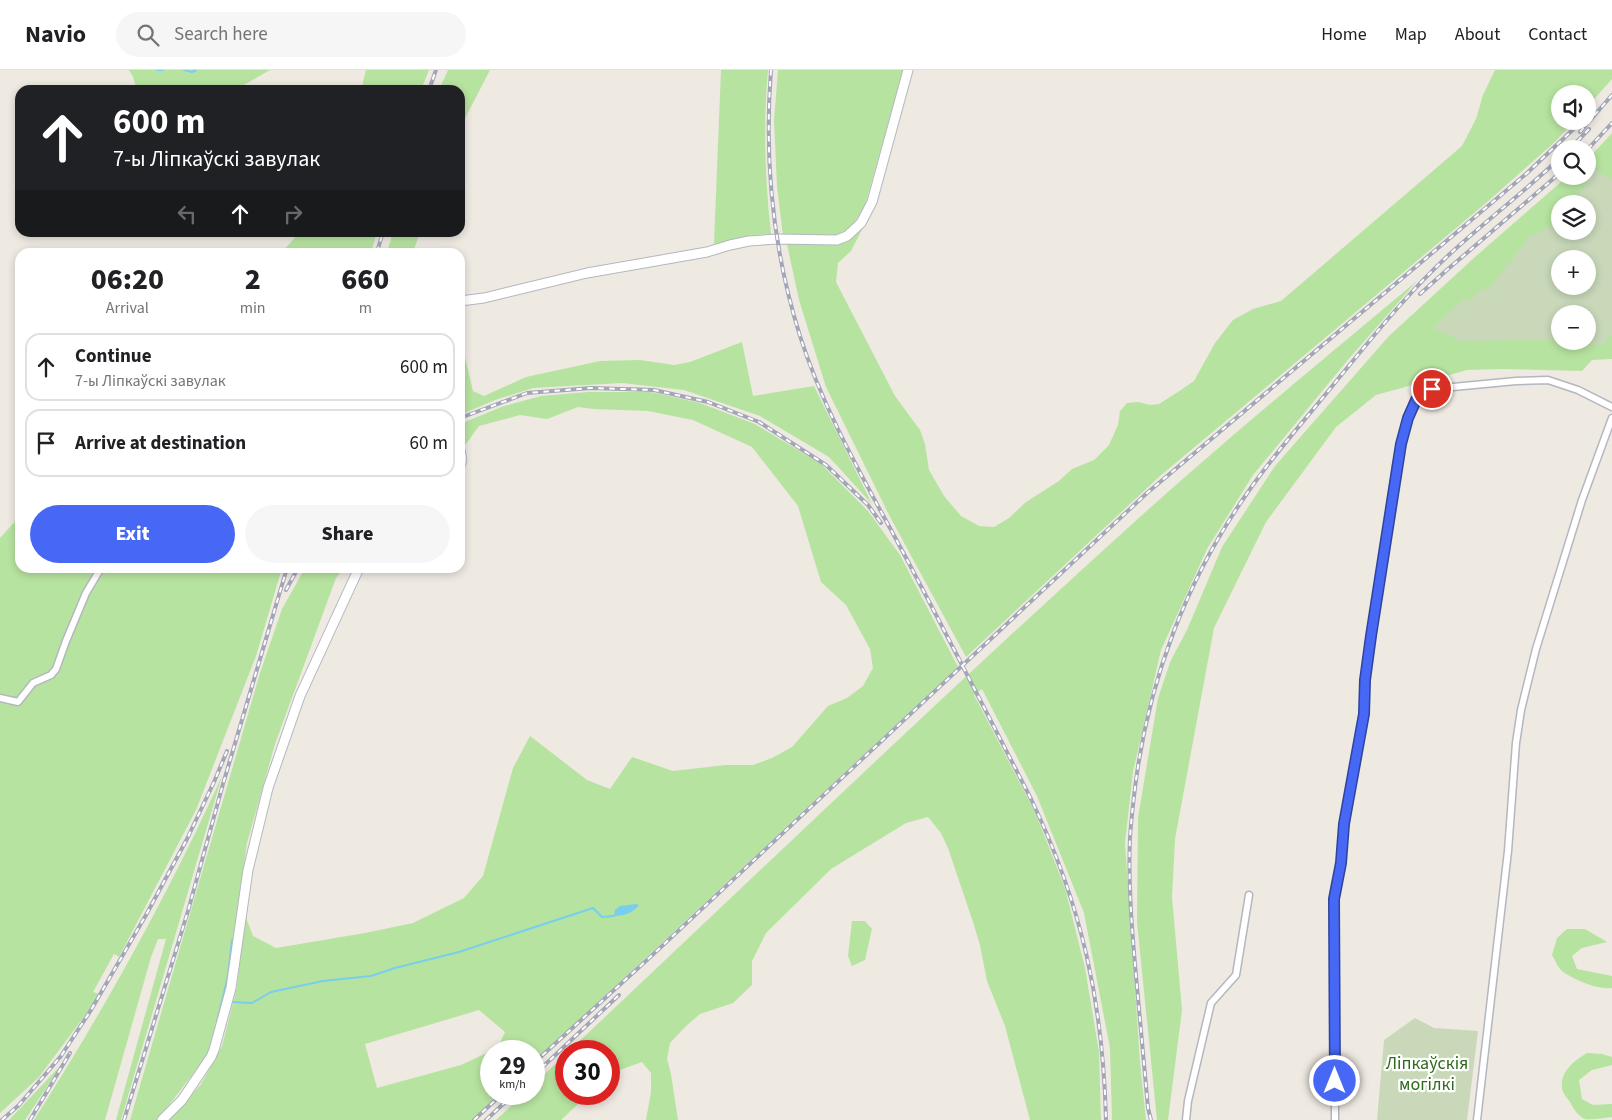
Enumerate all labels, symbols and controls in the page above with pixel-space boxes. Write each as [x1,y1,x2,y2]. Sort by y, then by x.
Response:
search box [116,12,466,57]
text: Navio [25,17,86,52]
icon: search [134,21,162,49]
text: Search here [174,21,268,48]
text: Home [1321,22,1367,47]
text: Map [1395,22,1427,47]
text: About [1455,22,1500,47]
text: Contact [1528,22,1587,47]
map controls [1551,85,1596,350]
button: sound [1551,85,1596,130]
text: 600 m [113,97,205,147]
icon: ahead [30,105,95,170]
button: search [1551,140,1596,185]
text: 7-ы Ліпкаўскі завулак [113,143,320,175]
button: layers [1551,195,1596,240]
icon: left [173,200,201,228]
icon: ahead [226,200,254,228]
icon: right [279,200,307,228]
button: + [1551,250,1596,295]
text: 06:20 [91,258,164,301]
text: 2 [245,258,261,301]
text: 660 [341,258,389,301]
text: Arrival [106,297,149,319]
text: min [240,297,266,319]
text: m [359,297,372,319]
button: − [1551,305,1596,350]
text: Continue [75,343,152,370]
icon: ahead [32,353,60,381]
text: 600 m [400,354,448,381]
pin [1411,368,1453,410]
text: 7-ы Ліпкаўскі завулак [75,370,226,392]
icon: arrive [1418,375,1446,403]
icon: arrive [32,429,60,457]
text: Arrive at destination [75,430,246,457]
text: 60 m [410,430,448,457]
button: Exit [30,505,235,563]
button: Share [245,505,450,563]
speed limit sign: 30 [555,1040,620,1105]
text: 29 [499,1048,526,1084]
park label: Ліпкаўскія могілкі [1386,1051,1468,1097]
position arrow [1308,1054,1360,1106]
text: km/h [499,1076,526,1093]

